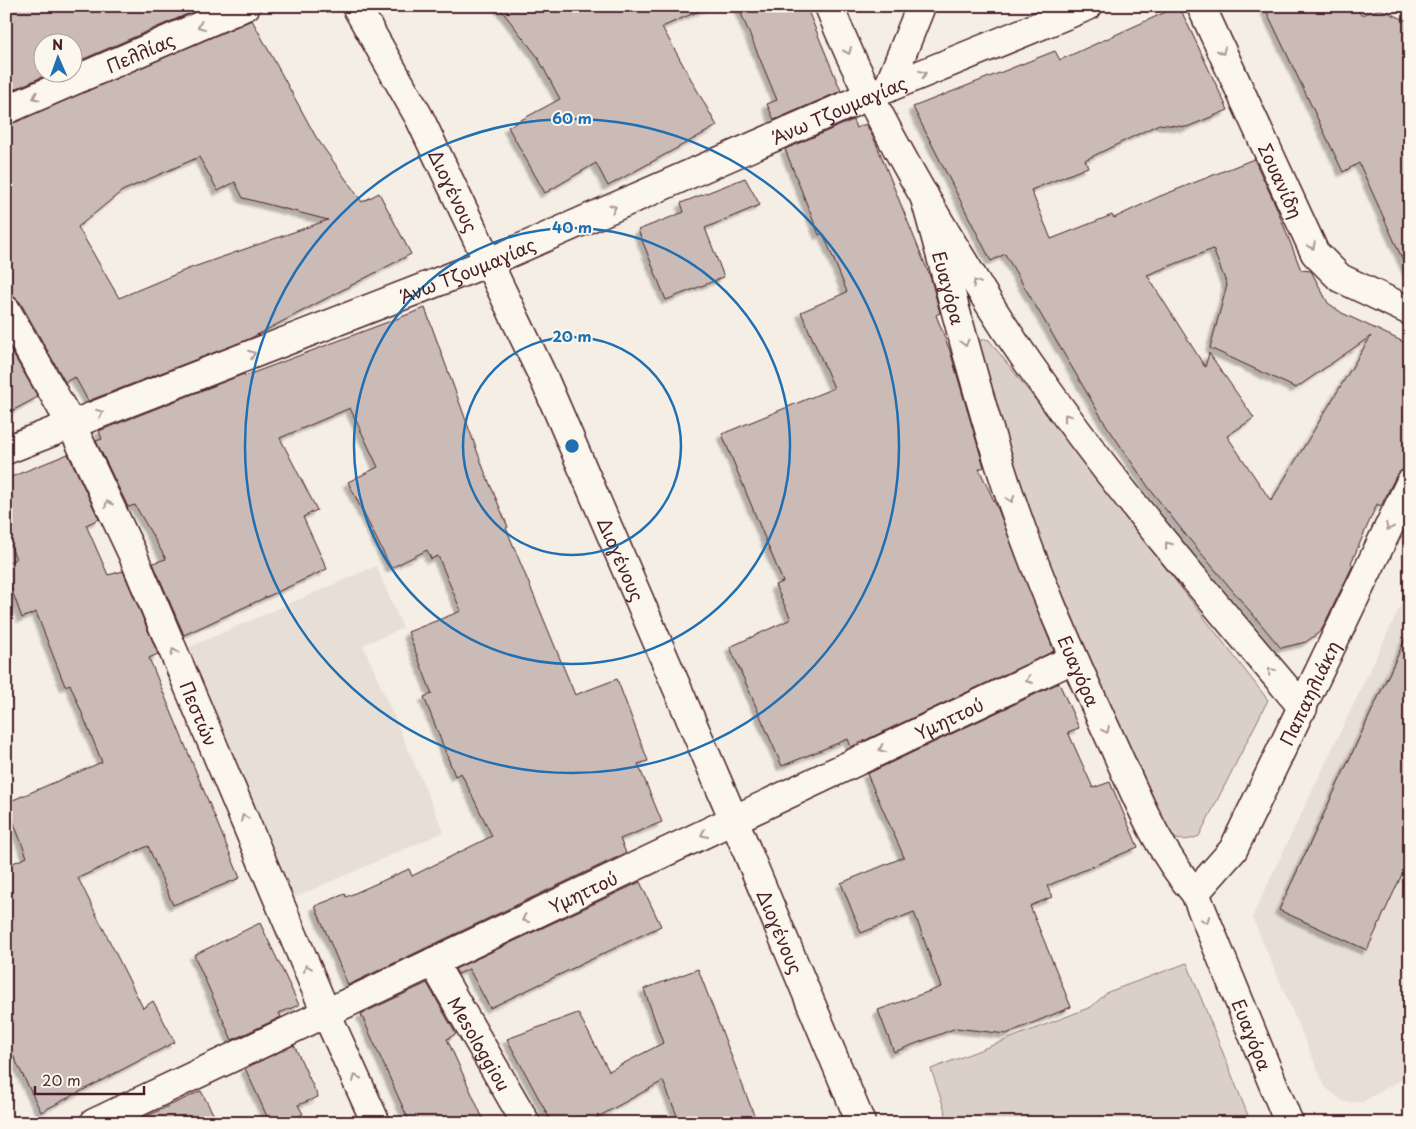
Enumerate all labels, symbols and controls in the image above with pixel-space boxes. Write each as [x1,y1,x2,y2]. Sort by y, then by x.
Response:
one-way arrow [197,19,206,30]
street label: Πελλίας [101,25,179,79]
north arrow [32,32,82,82]
text: N [52,34,63,55]
one-way arrow [842,46,852,55]
one-way arrow [1215,46,1226,55]
street label: Άνω Τζουμαγίας [767,68,911,150]
one-way arrow [918,69,927,80]
one-way arrow [32,90,41,101]
text: 60 m [552,106,592,129]
street label: Σουανίδη [1252,138,1310,222]
street label: Διογένους [423,145,485,236]
one-way arrow [608,203,617,214]
text: 40 m [552,215,592,238]
street label: Άνω Τζουμαγίας [395,230,539,309]
one-way arrow [1306,241,1316,250]
street label: Ευαγόρα [926,248,972,328]
one-way arrow [973,279,983,288]
text: 20 m [553,324,591,347]
one-way arrow [959,339,969,347]
one-way arrow [247,350,256,360]
one-way arrow [95,409,104,419]
one-way arrow [1065,414,1073,423]
centre of rings [563,437,581,455]
one-way arrow [1006,494,1016,503]
one-way arrow [104,500,115,509]
street label: Διογένους [592,513,652,605]
one-way arrow [1385,521,1395,530]
one-way arrow [1165,542,1173,551]
street label: Ευαγόρα [1052,631,1107,711]
street label: Παπαηλιάκη [1272,636,1346,750]
one-way arrow [169,648,180,657]
one-way arrow [1268,667,1277,676]
one-way arrow [1025,674,1034,684]
street label: Πεστών [174,677,225,750]
street label: Υμηττού [910,690,988,746]
one-way arrow [1100,725,1111,734]
one-way arrow [878,743,887,754]
one-way arrow [239,814,250,823]
one-way arrow [700,828,709,838]
street label: Υμηττού [544,863,622,919]
street label: Διογένους [751,885,810,978]
one-way arrow [522,912,531,922]
one-way arrow [1200,915,1210,923]
one-way arrow [303,964,314,973]
street label: Mesologgiou [442,991,518,1096]
street label: Ευαγόρα [1226,994,1280,1074]
scale bar [35,1064,144,1096]
text: 20 m [42,1068,81,1091]
one-way arrow [352,1074,362,1083]

